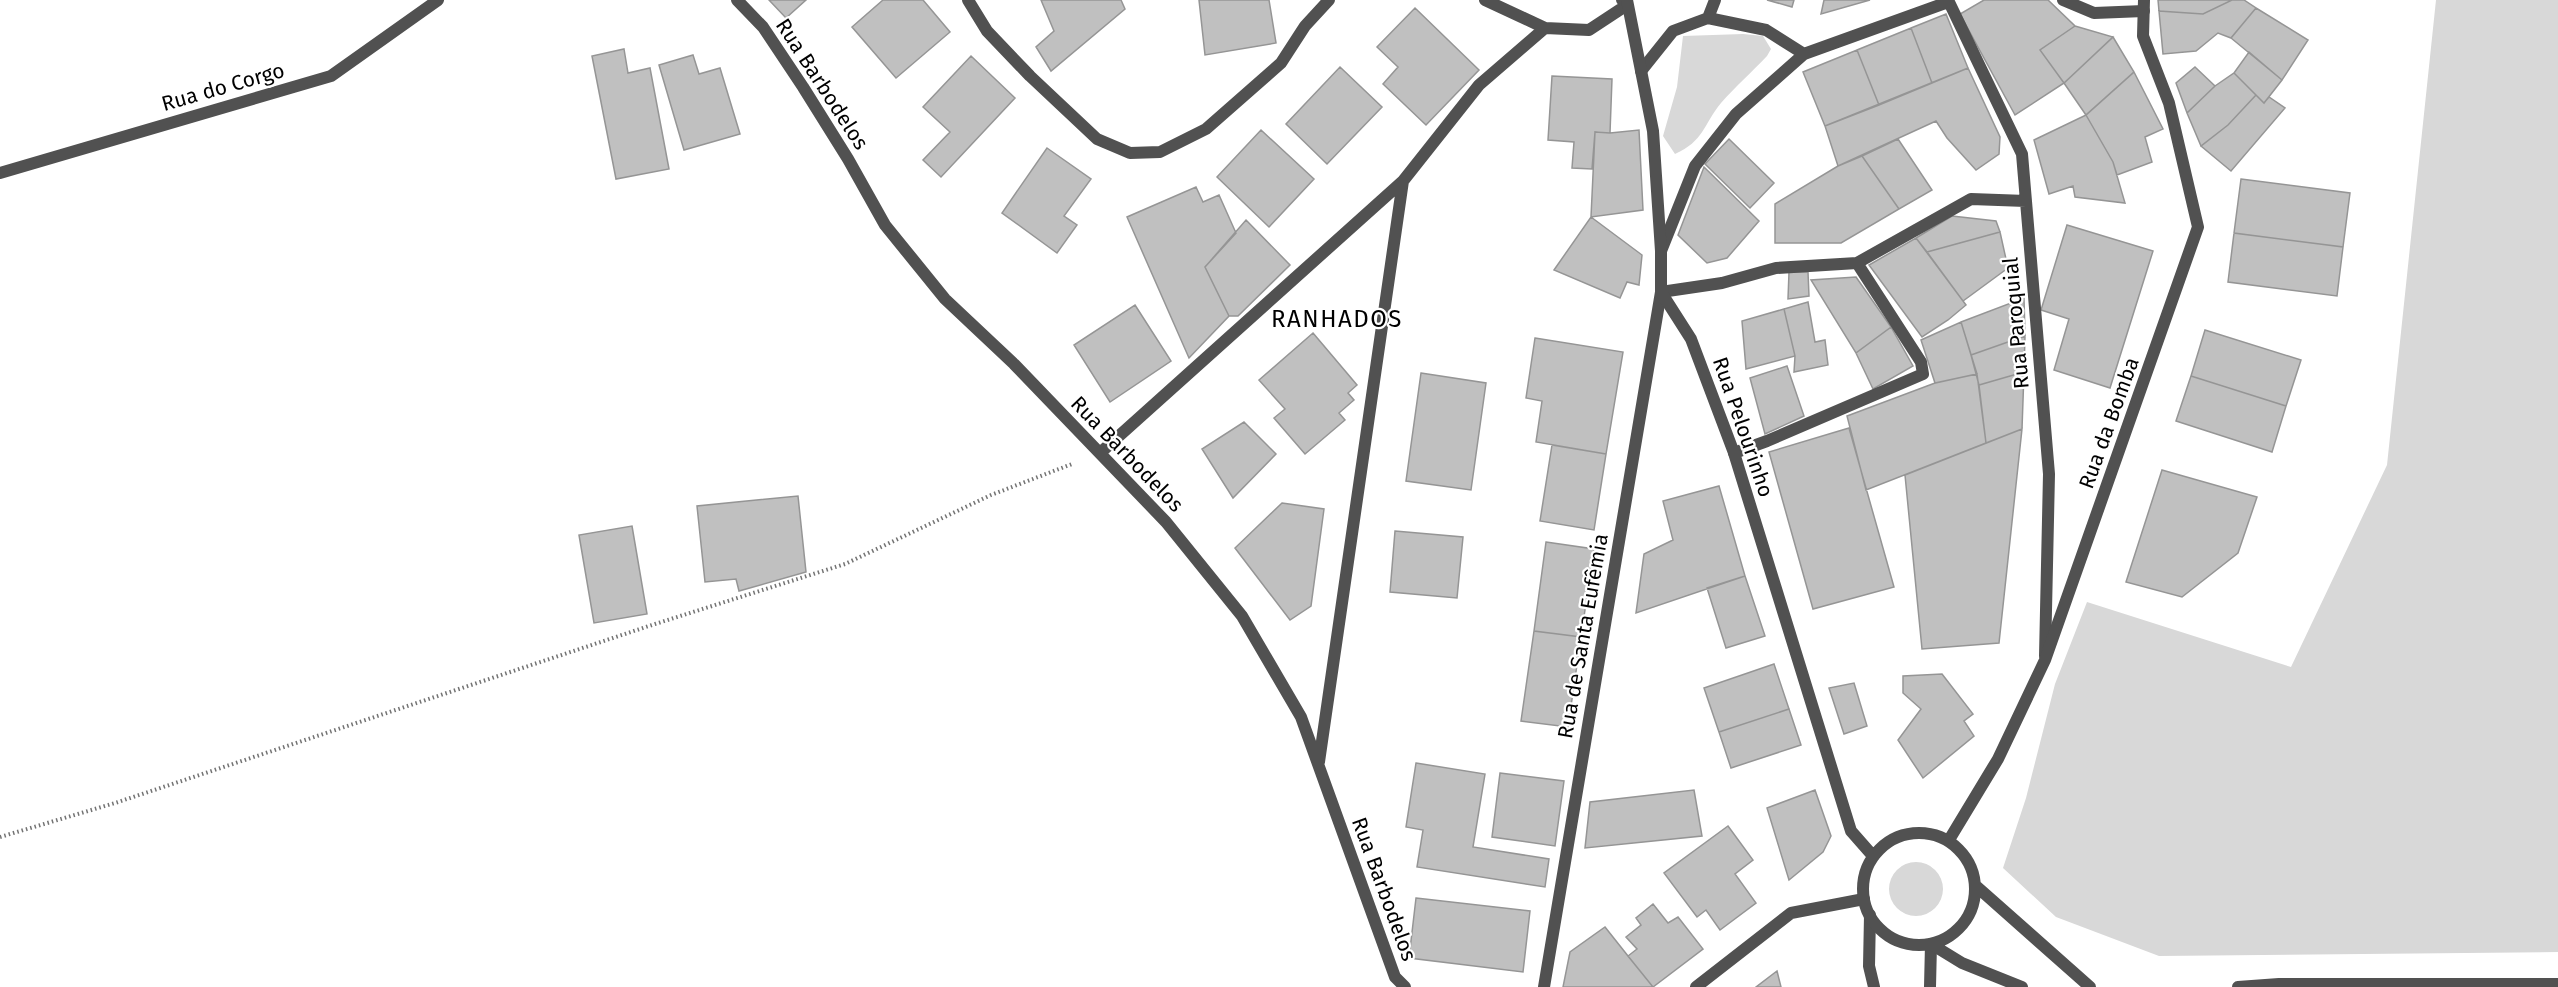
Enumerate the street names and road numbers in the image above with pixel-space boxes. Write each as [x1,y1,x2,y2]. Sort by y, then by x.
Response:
street label: Rua Barbodelos [770,14,874,155]
street label: Rua do Corgo [159,57,287,117]
street label: Rua Paroquial [1997,256,2035,390]
street label: Rua Pelourinho [1707,354,1779,500]
street label: Rua da Bomba [2073,354,2145,492]
street label: Rua Barbodelos [1065,391,1189,518]
street label: Rua de Santa Eufêmia [1552,531,1614,741]
street label: Rua Barbodelos [1346,814,1422,965]

